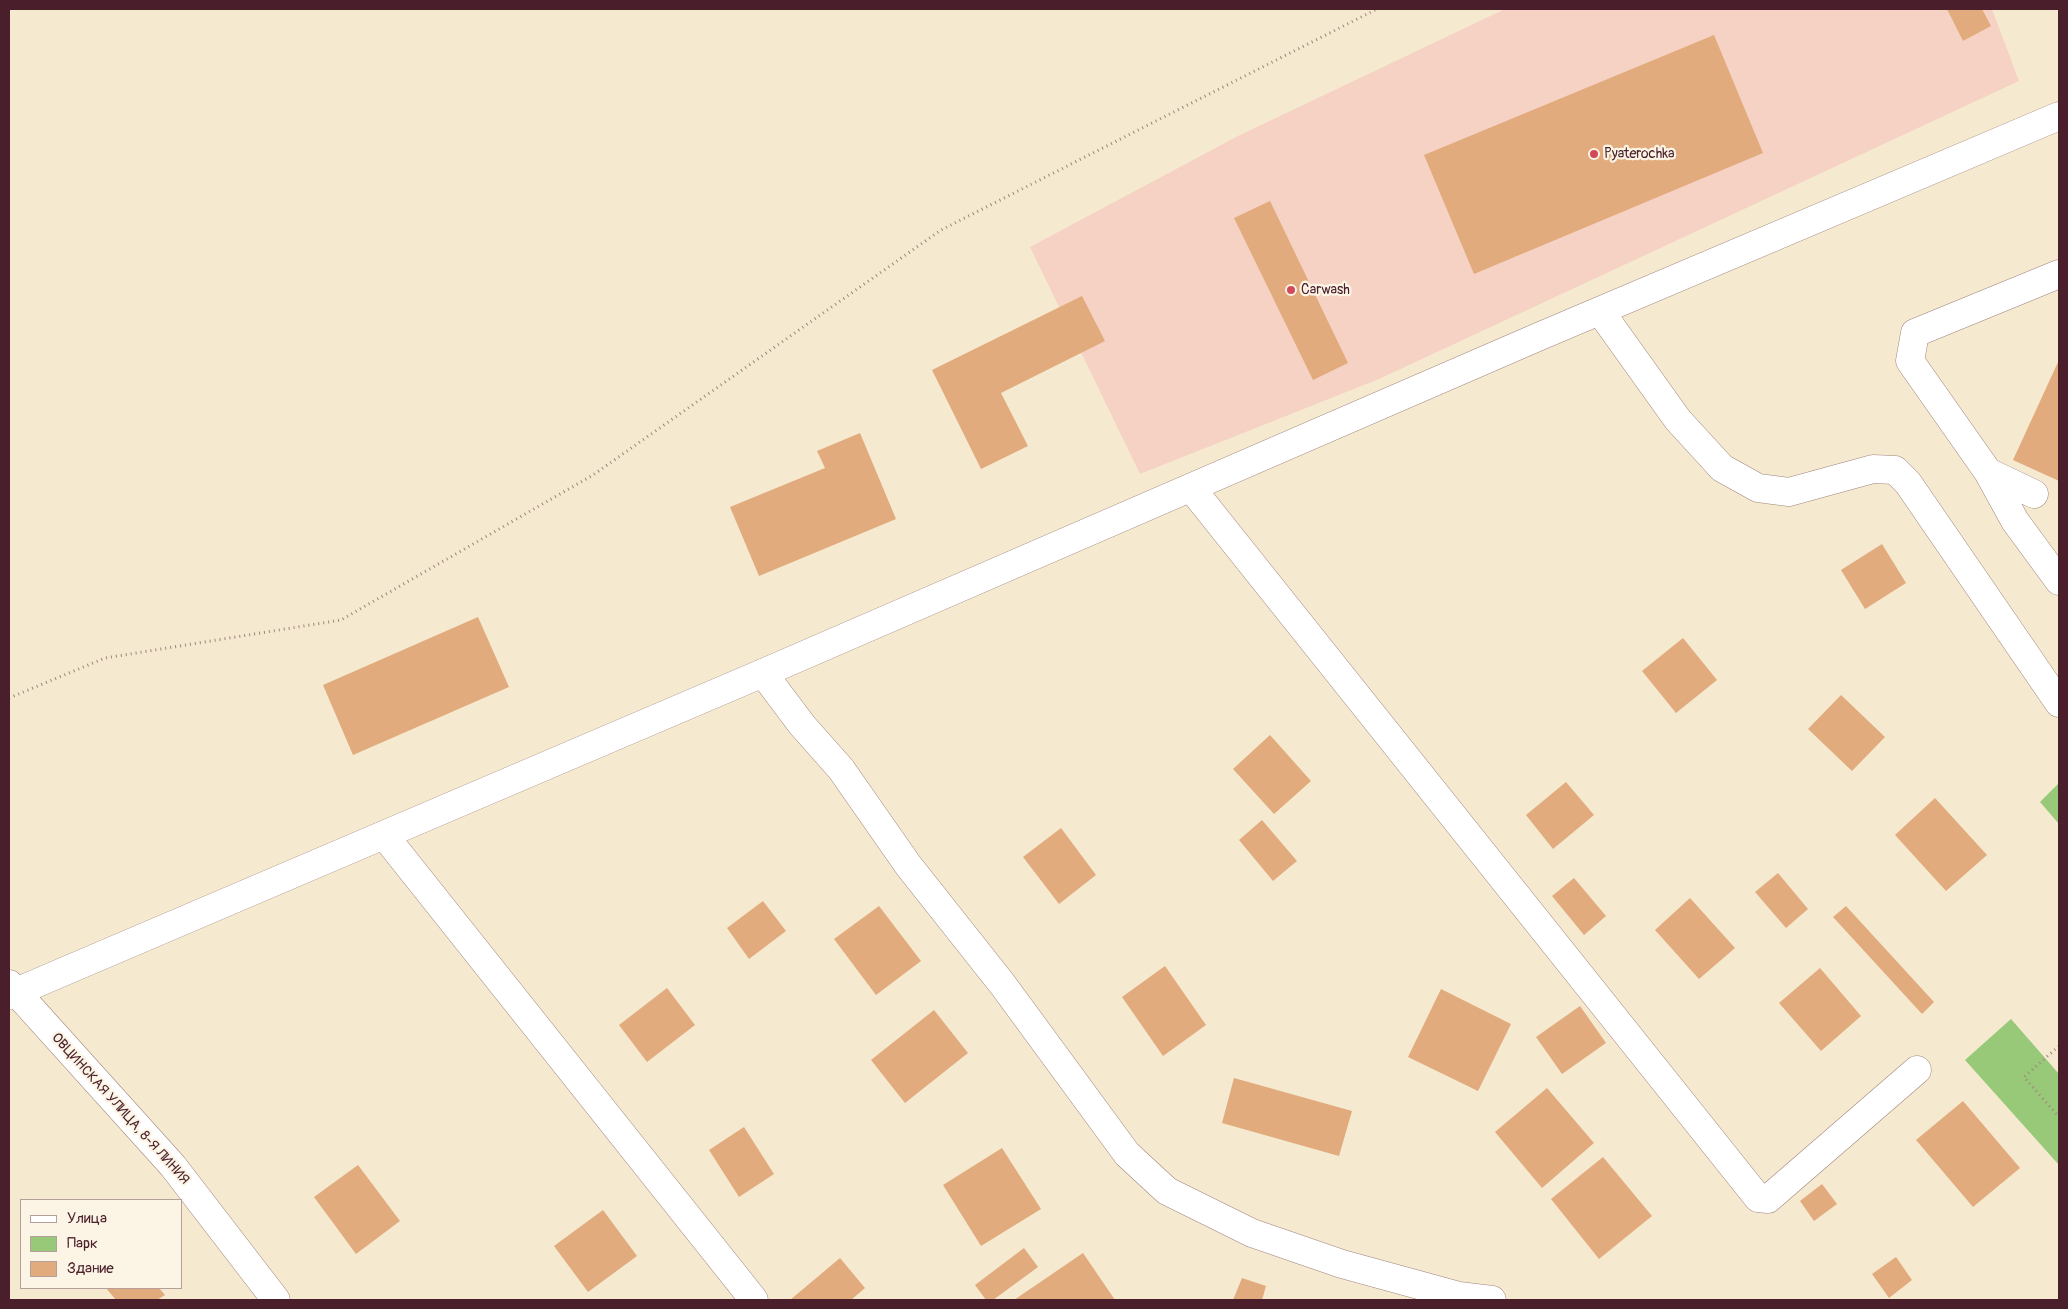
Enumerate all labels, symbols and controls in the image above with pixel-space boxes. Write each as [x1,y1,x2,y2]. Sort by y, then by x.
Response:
place label: Pyaterochka [1604,146,1675,162]
marker: Pyaterochka [1588,148,1600,160]
place label: Carwash [1301,282,1350,298]
marker: Carwash [1285,284,1297,296]
street label: ОВЦИНСКАЯ УЛИЦА, 8-Я ЛИНИЯ [47,1030,193,1188]
legend [20,1199,182,1289]
text: Улица [67,1209,107,1228]
text: Парк [67,1234,98,1253]
text: Здание [67,1259,114,1278]

